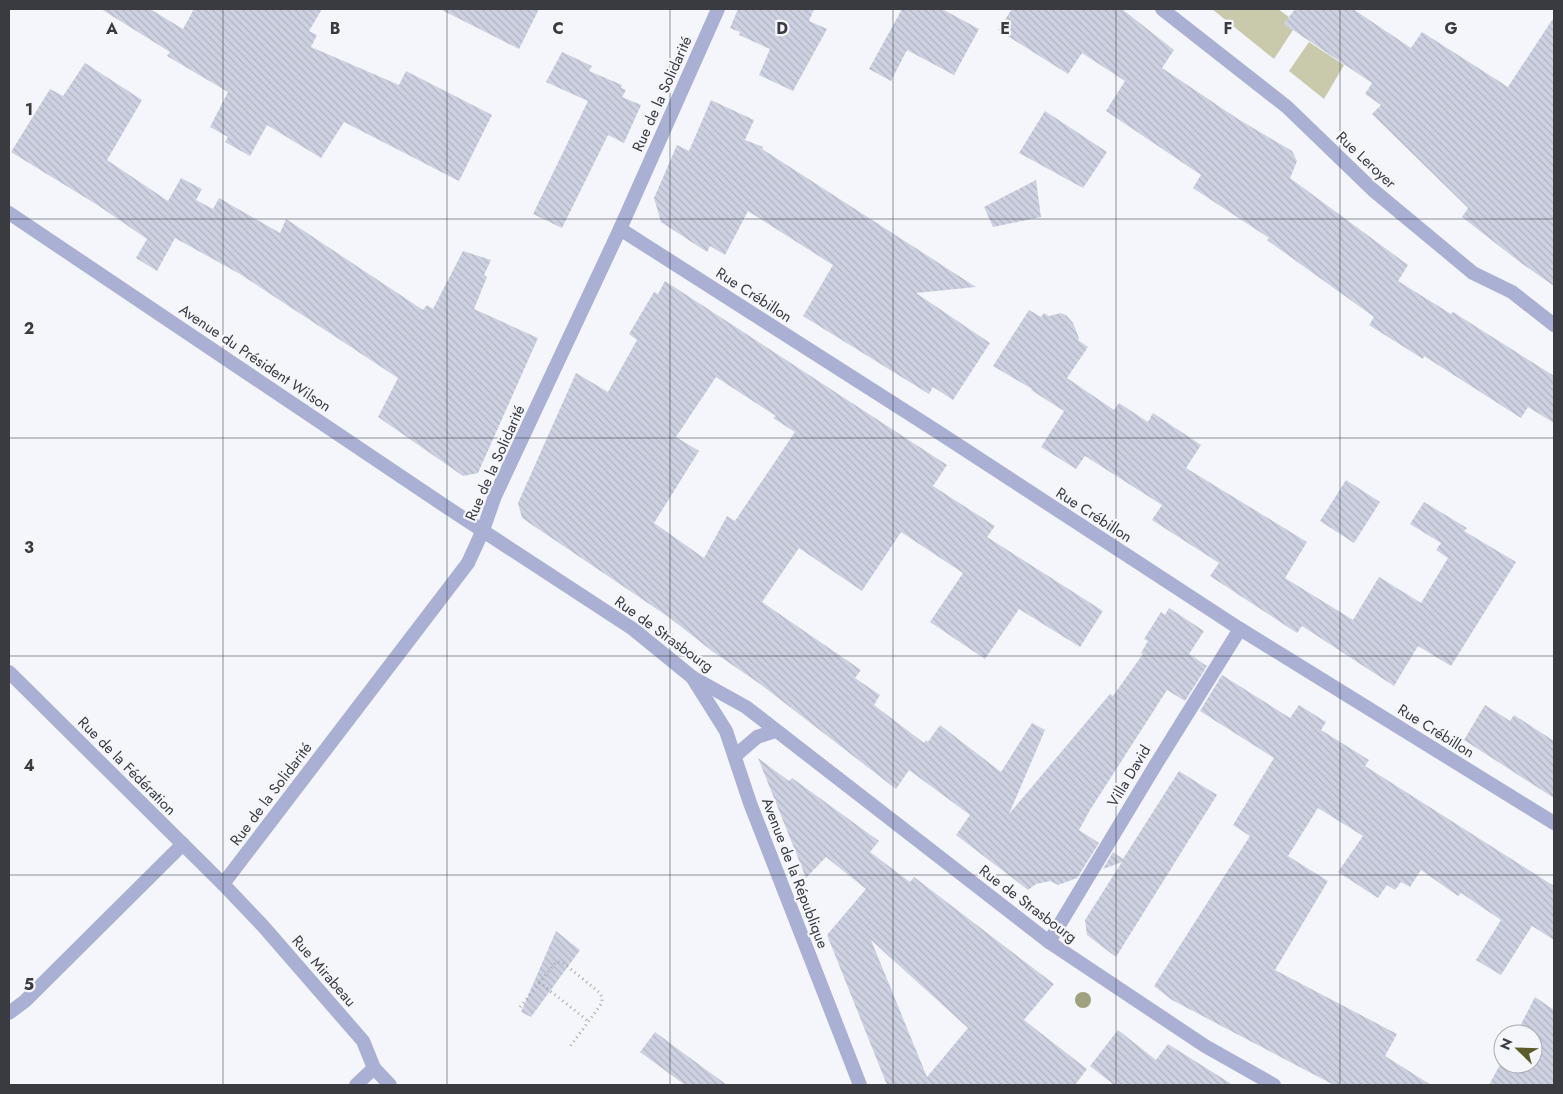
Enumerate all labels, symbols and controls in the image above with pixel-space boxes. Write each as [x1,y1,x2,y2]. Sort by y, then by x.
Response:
text: A [105,17,118,40]
text: B [330,17,340,40]
text: C [552,17,564,40]
text: D [776,17,788,40]
text: E [1000,17,1010,40]
text: F [1224,17,1232,40]
text: G [1444,17,1458,40]
street label: Rue de la Solidarité [627,32,697,155]
text: 1 [25,98,33,121]
street label: Rue Leroyer [1331,126,1402,194]
street label: Rue Crébillon [712,262,796,328]
street label: Avenue du Président Wilson [175,299,335,417]
text: 2 [24,317,34,340]
street label: Rue de la Solidarité [460,401,530,524]
street label: Rue Crébillon [1052,482,1136,548]
text: 3 [24,536,34,559]
street label: Rue de Strasbourg [610,591,718,677]
street label: Rue Crébillon [1393,699,1479,763]
street label: Rue de la Fédération [73,712,181,820]
street label: Rue de la Solidarité [225,738,317,850]
street label: Villa David [1102,741,1156,811]
text: 4 [23,754,35,777]
street label: Avenue de la République [756,794,834,952]
street label: Rue de Strasbourg [974,860,1082,948]
street label: Rue Mirabeau [287,930,361,1012]
text: 5 [24,973,34,996]
north arrow [1493,1024,1543,1074]
text: N [1495,1035,1517,1053]

